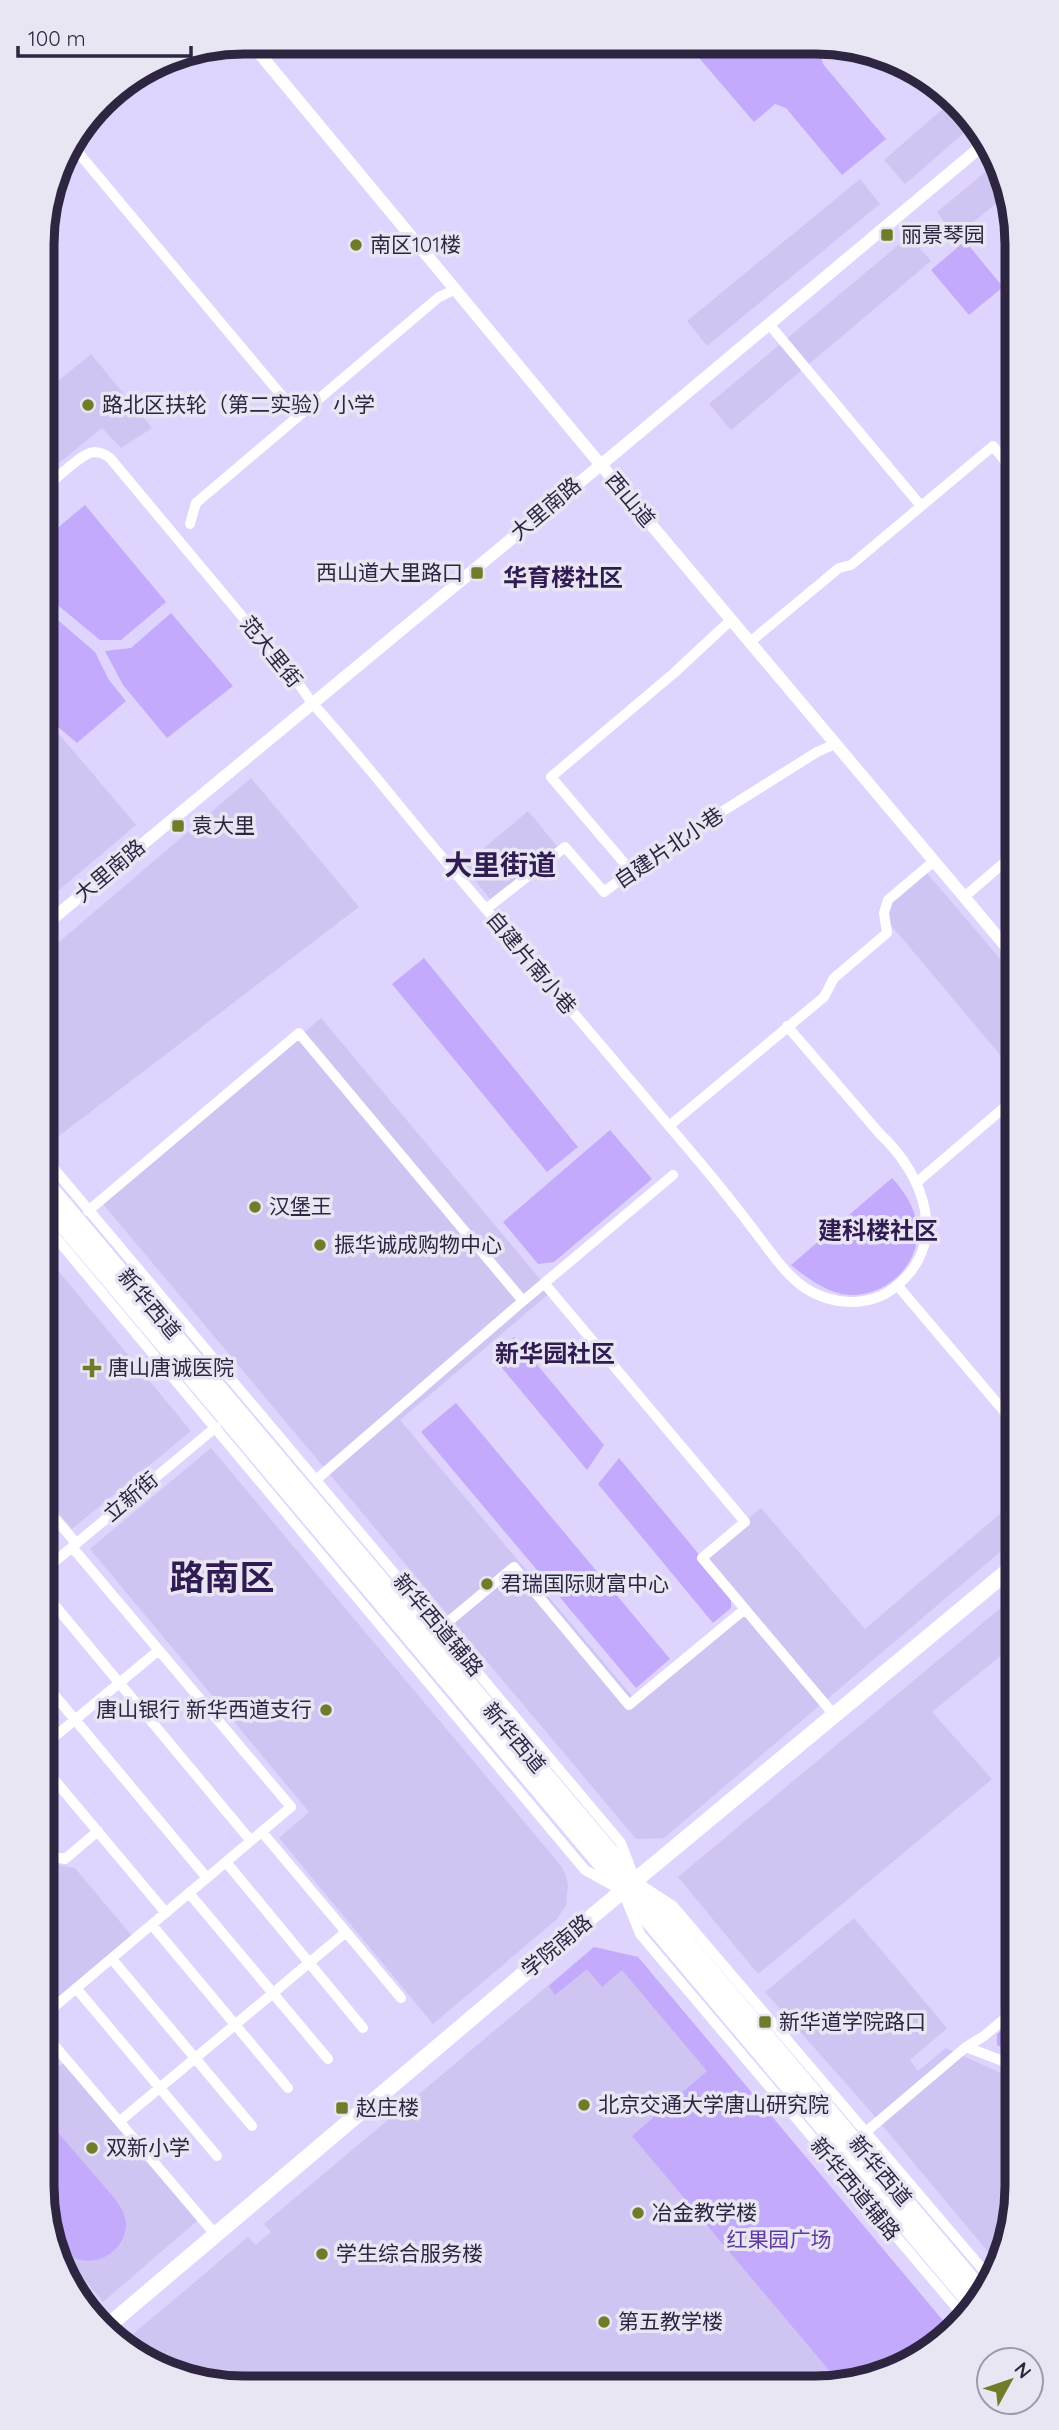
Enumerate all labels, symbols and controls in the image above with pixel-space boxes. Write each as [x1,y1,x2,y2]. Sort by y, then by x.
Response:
scale bar [18,14,191,58]
text: 100 m [28,25,86,51]
place label: 丽景琴园 [901,221,985,247]
marker: 丽景琴园 [879,227,895,243]
place label: 南区101楼 [370,231,461,257]
marker: 南区101楼 [348,237,364,253]
place label: 路北区扶轮（第二实验）小学 [102,391,375,417]
marker: 路北区扶轮（第二实验）小学 [80,397,96,413]
street label: 西山道 [601,467,661,532]
street label: 大里南路 [505,471,586,545]
place label: 西山道大里路口 [316,559,463,585]
district label: 华育楼社区 [503,562,623,592]
marker: 西山道大里路口 [469,565,485,581]
street label: 范大里街 [235,611,308,692]
street label: 自建片北小巷 [609,801,728,893]
place label: 袁大里 [192,812,255,838]
marker: 袁大里 [170,818,186,834]
street label: 大里南路 [69,833,150,907]
district label: 大里街道 [444,847,556,882]
street label: 自建片南小巷 [481,906,582,1019]
place label: 汉堡王 [269,1193,332,1219]
marker: 汉堡王 [247,1199,263,1215]
district label: 建科楼社区 [818,1215,938,1245]
place label: 振华诚成购物中心 [334,1231,502,1257]
marker: 振华诚成购物中心 [312,1237,328,1253]
street label: 新华西道 [113,1263,187,1344]
district label: 新华园社区 [495,1338,615,1368]
place label: 唐山唐诚医院 [108,1354,234,1380]
marker: 唐山唐诚医院 [82,1358,102,1378]
street label: 立新街 [98,1466,163,1526]
district label: 路南区 [169,1555,275,1599]
street label: 新华西道辅路 [388,1568,489,1681]
place label: 君瑞国际财富中心 [501,1570,669,1596]
marker: 君瑞国际财富中心 [479,1576,495,1592]
place label: 唐山银行 新华西道支行 [96,1696,312,1722]
street label: 新华西道 [478,1697,552,1778]
marker: 唐山银行 新华西道支行 [318,1702,334,1718]
street label: 学院南路 [516,1908,597,1982]
place label: 新华道学院路口 [779,2008,926,2034]
marker: 新华道学院路口 [757,2014,773,2030]
place label: 北京交通大学唐山研究院 [598,2091,829,2117]
place label: 赵庄楼 [356,2094,419,2120]
marker: 北京交通大学唐山研究院 [576,2097,592,2113]
marker: 赵庄楼 [334,2100,350,2116]
street label: 新华西道 [844,2130,918,2211]
street label: 新华西道辅路 [805,2132,906,2245]
place label: 双新小学 [106,2134,190,2160]
marker: 双新小学 [84,2140,100,2156]
place label: 冶金教学楼 [652,2199,757,2225]
marker: 冶金教学楼 [630,2205,646,2221]
park label: 红果园广场 [727,2226,832,2252]
place label: 学生综合服务楼 [336,2240,483,2266]
marker: 学生综合服务楼 [314,2246,330,2262]
place label: 第五教学楼 [618,2308,723,2334]
marker: 第五教学楼 [596,2314,612,2330]
north arrow [975,2346,1045,2416]
text: N [1009,2357,1037,2383]

